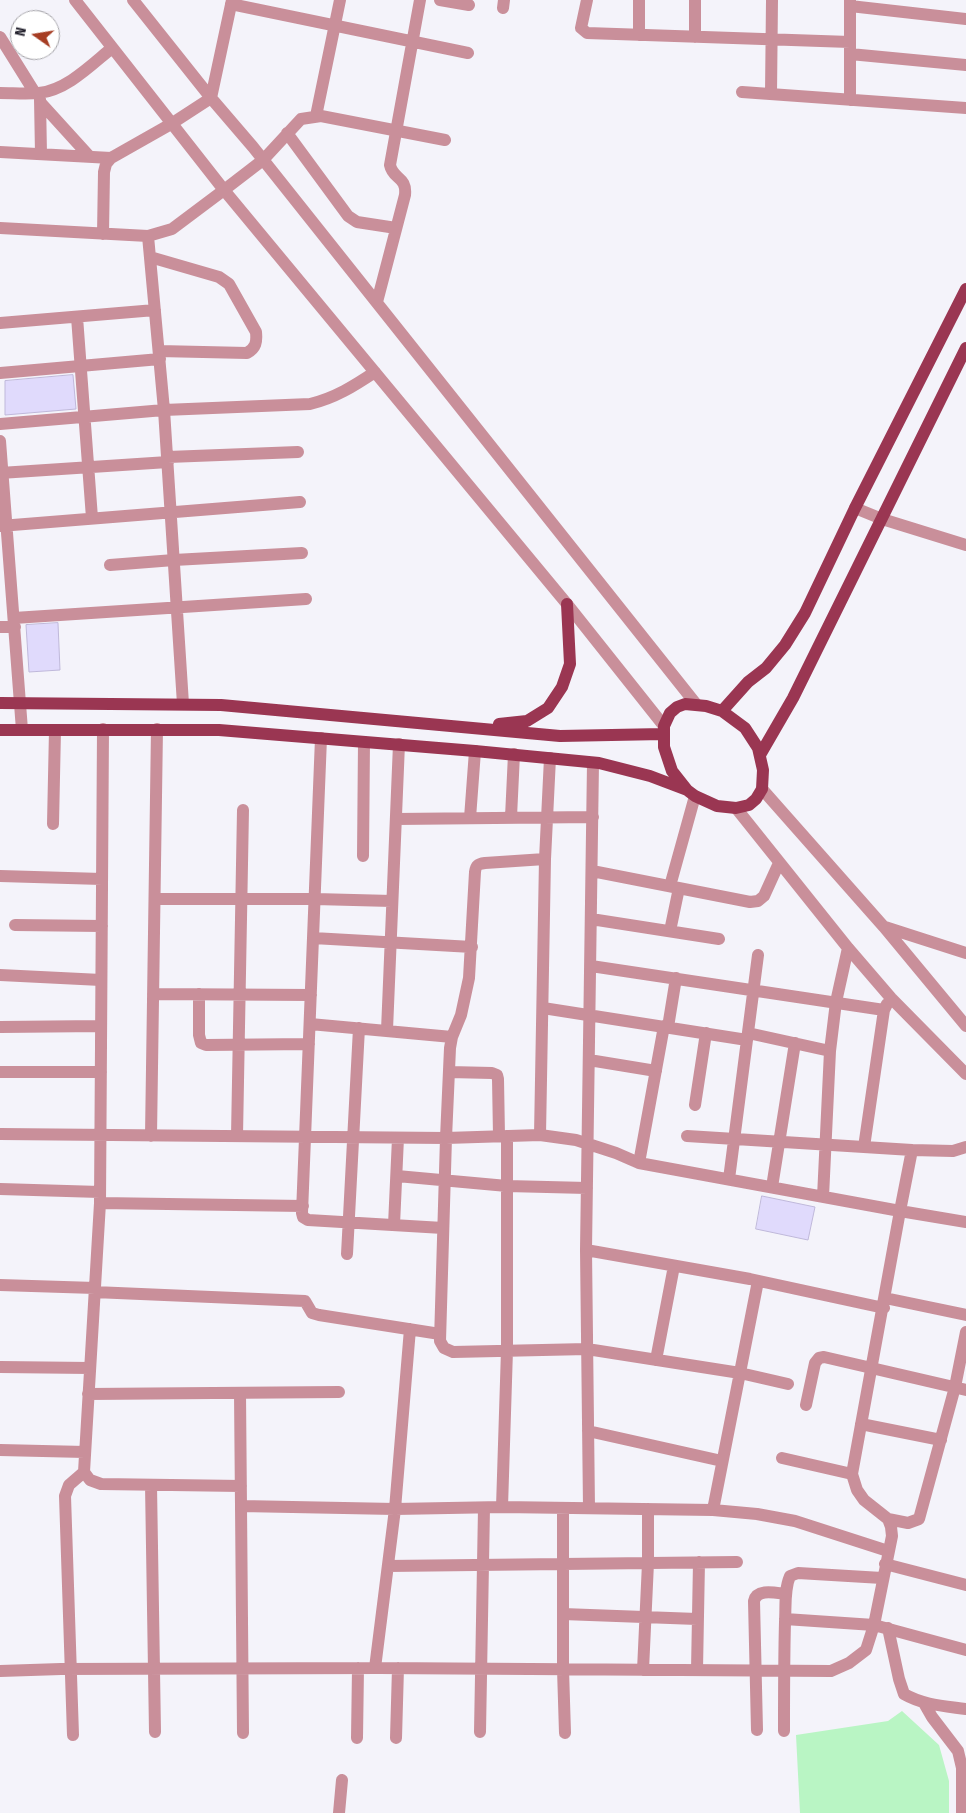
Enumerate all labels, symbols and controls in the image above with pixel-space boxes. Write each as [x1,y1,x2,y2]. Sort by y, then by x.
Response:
north arrow [10,10,60,60]
text: N [12,26,30,38]

